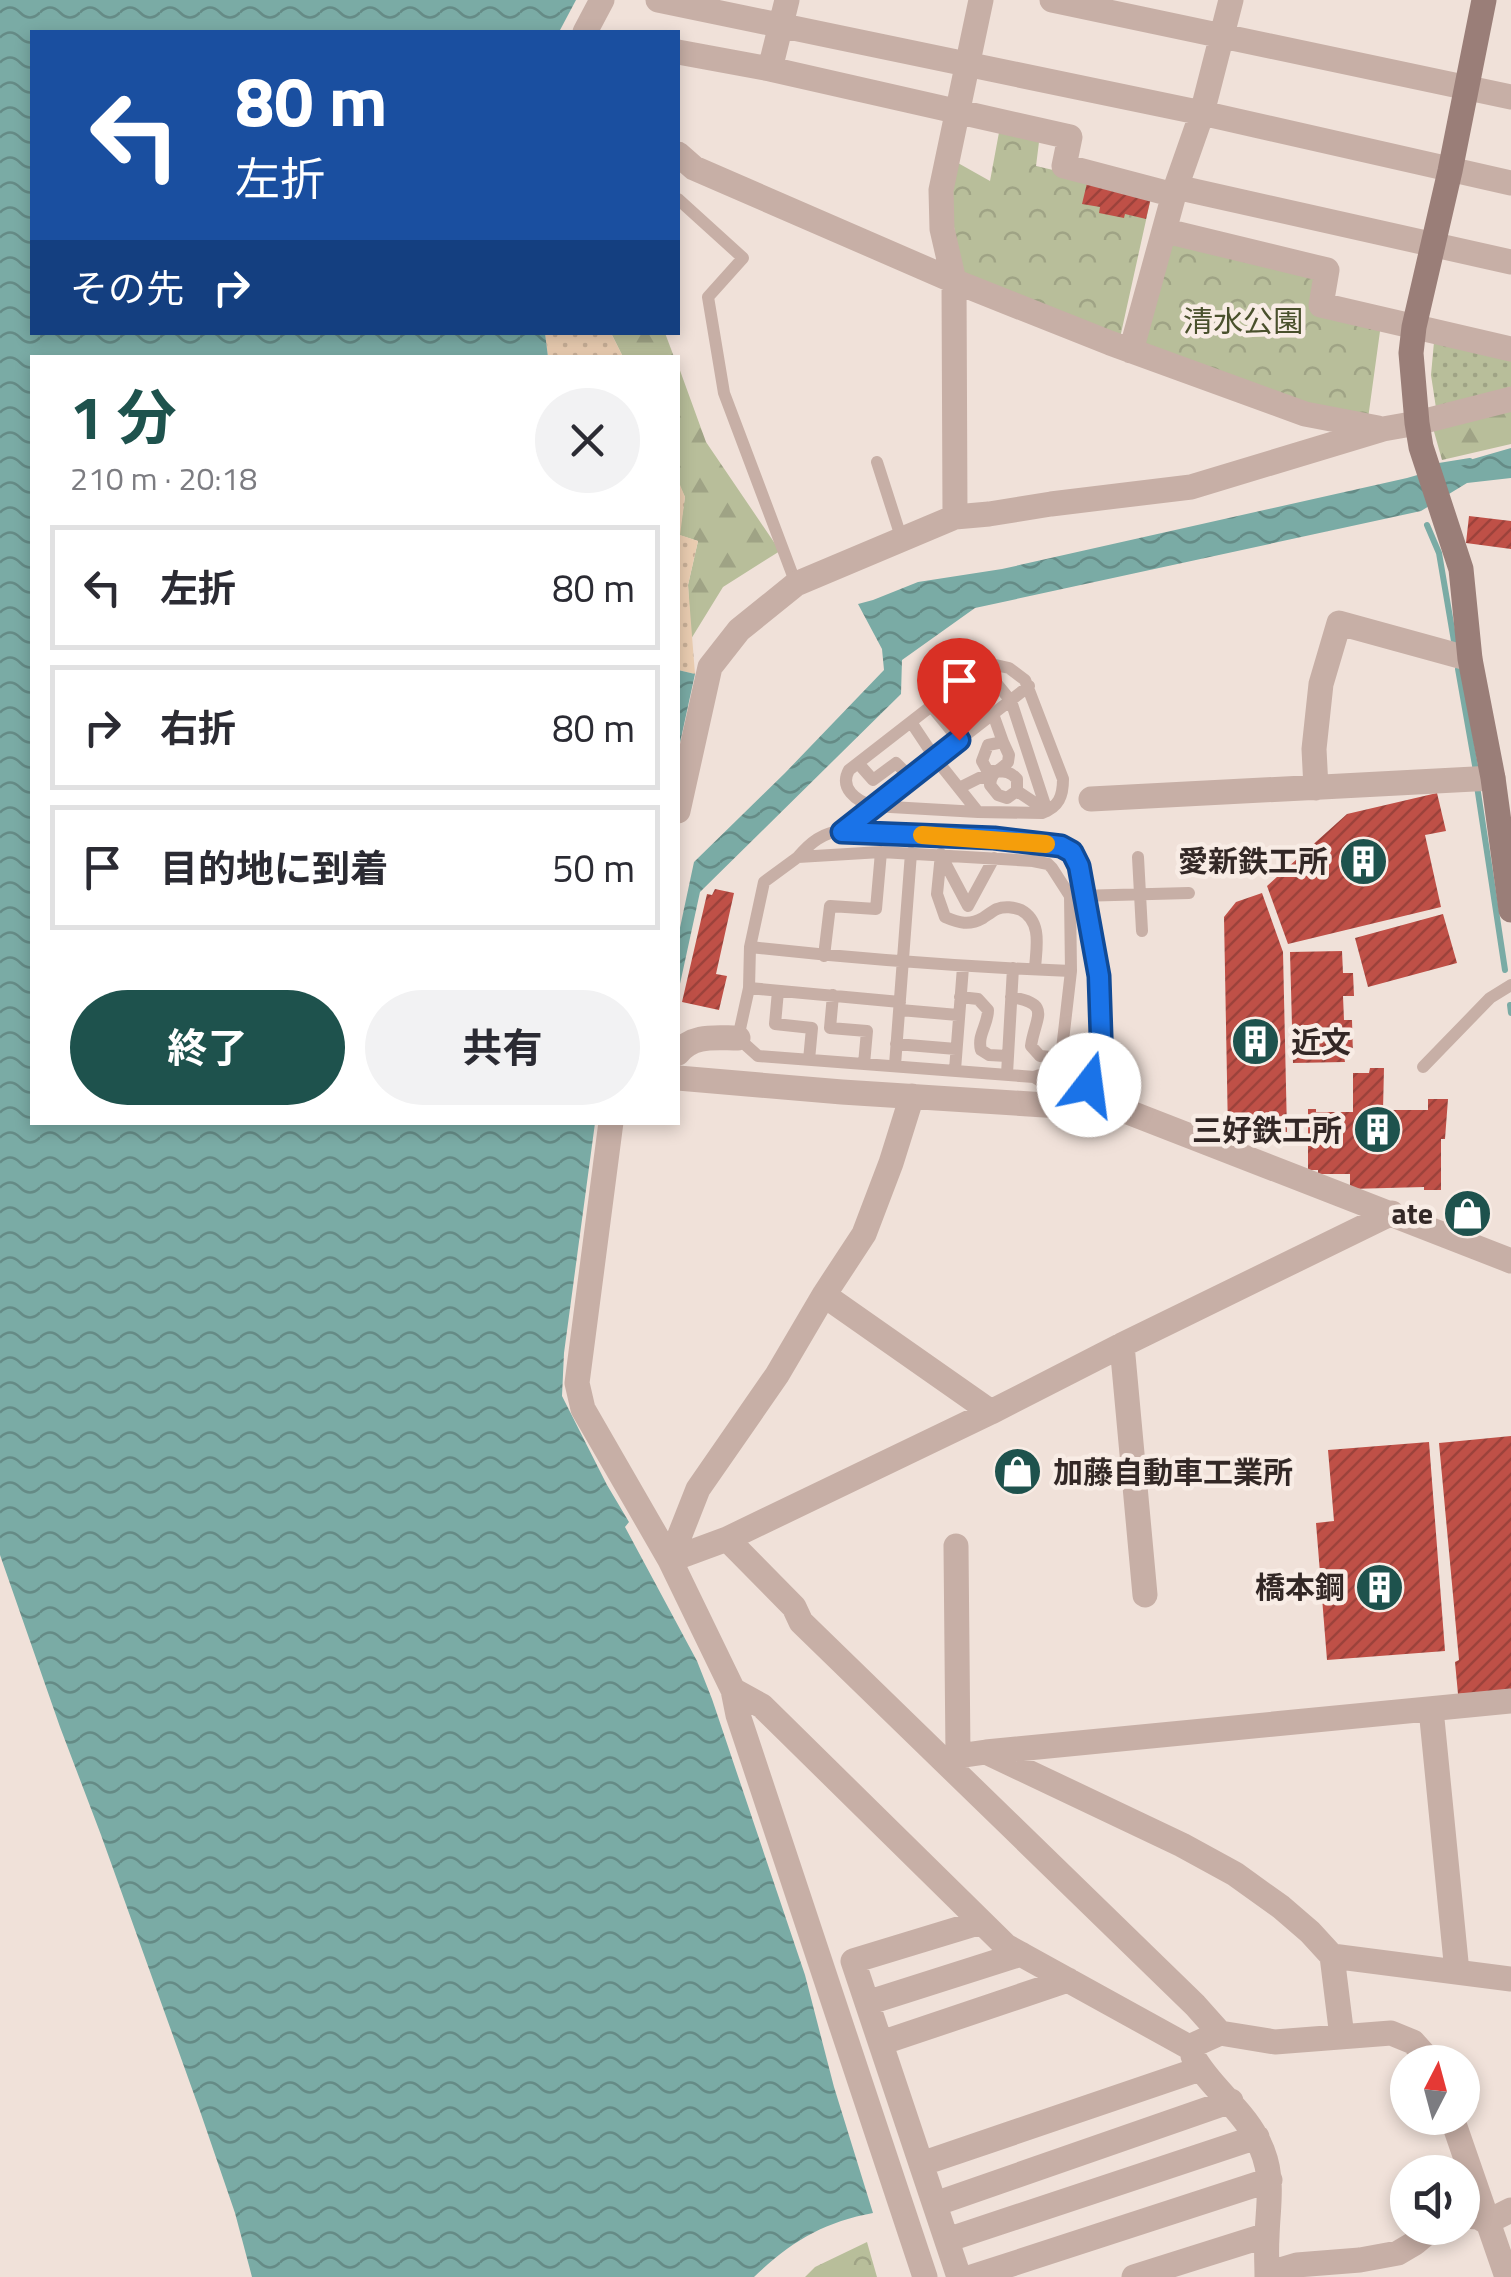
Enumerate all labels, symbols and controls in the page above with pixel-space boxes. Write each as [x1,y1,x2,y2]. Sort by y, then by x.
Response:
text: 80 m [235,47,388,153]
icon: left [70,70,200,200]
text: 左折 [235,144,325,212]
text: その先 [70,259,184,317]
icon: right [204,260,259,315]
park label: 清水公園 [1183,298,1303,344]
text: 1 分 [70,371,177,462]
button: close [535,388,640,493]
text: 210 m · 20:18 [70,454,257,502]
text: 左折 [160,559,236,617]
text: 80 m [552,559,635,617]
icon: left [75,560,130,615]
pin [917,638,1002,741]
icon: arrive [932,653,987,708]
text: 右折 [160,699,236,757]
text: 80 m [552,699,635,757]
icon: right [75,700,130,755]
building icon: 愛新鉄工所 [1337,835,1389,887]
place label: 愛新鉄工所 [1178,838,1328,884]
text: 目的地に到着 [160,839,388,897]
text: 50 m [552,839,635,897]
icon: arrive [75,840,130,895]
button: 終了 [70,990,345,1105]
button: 共有 [365,990,640,1105]
building icon: 近文 [1230,1016,1282,1068]
place label: 近文 [1291,1019,1351,1065]
position arrow [1037,1033,1141,1137]
building icon: 三好鉄工所 [1351,1104,1403,1156]
place label: 三好鉄工所 [1192,1107,1342,1153]
shop icon: ate [1442,1187,1494,1239]
place label: ate [1391,1190,1433,1236]
shop icon: 加藤自動車工業所 [992,1446,1044,1498]
place label: 加藤自動車工業所 [1053,1449,1293,1495]
building icon: 橋本鋼 [1354,1561,1406,1613]
place label: 橋本鋼 [1255,1564,1345,1610]
north arrow [1390,2045,1480,2135]
map controls [1390,2045,1480,2245]
button: sound [1390,2155,1480,2245]

